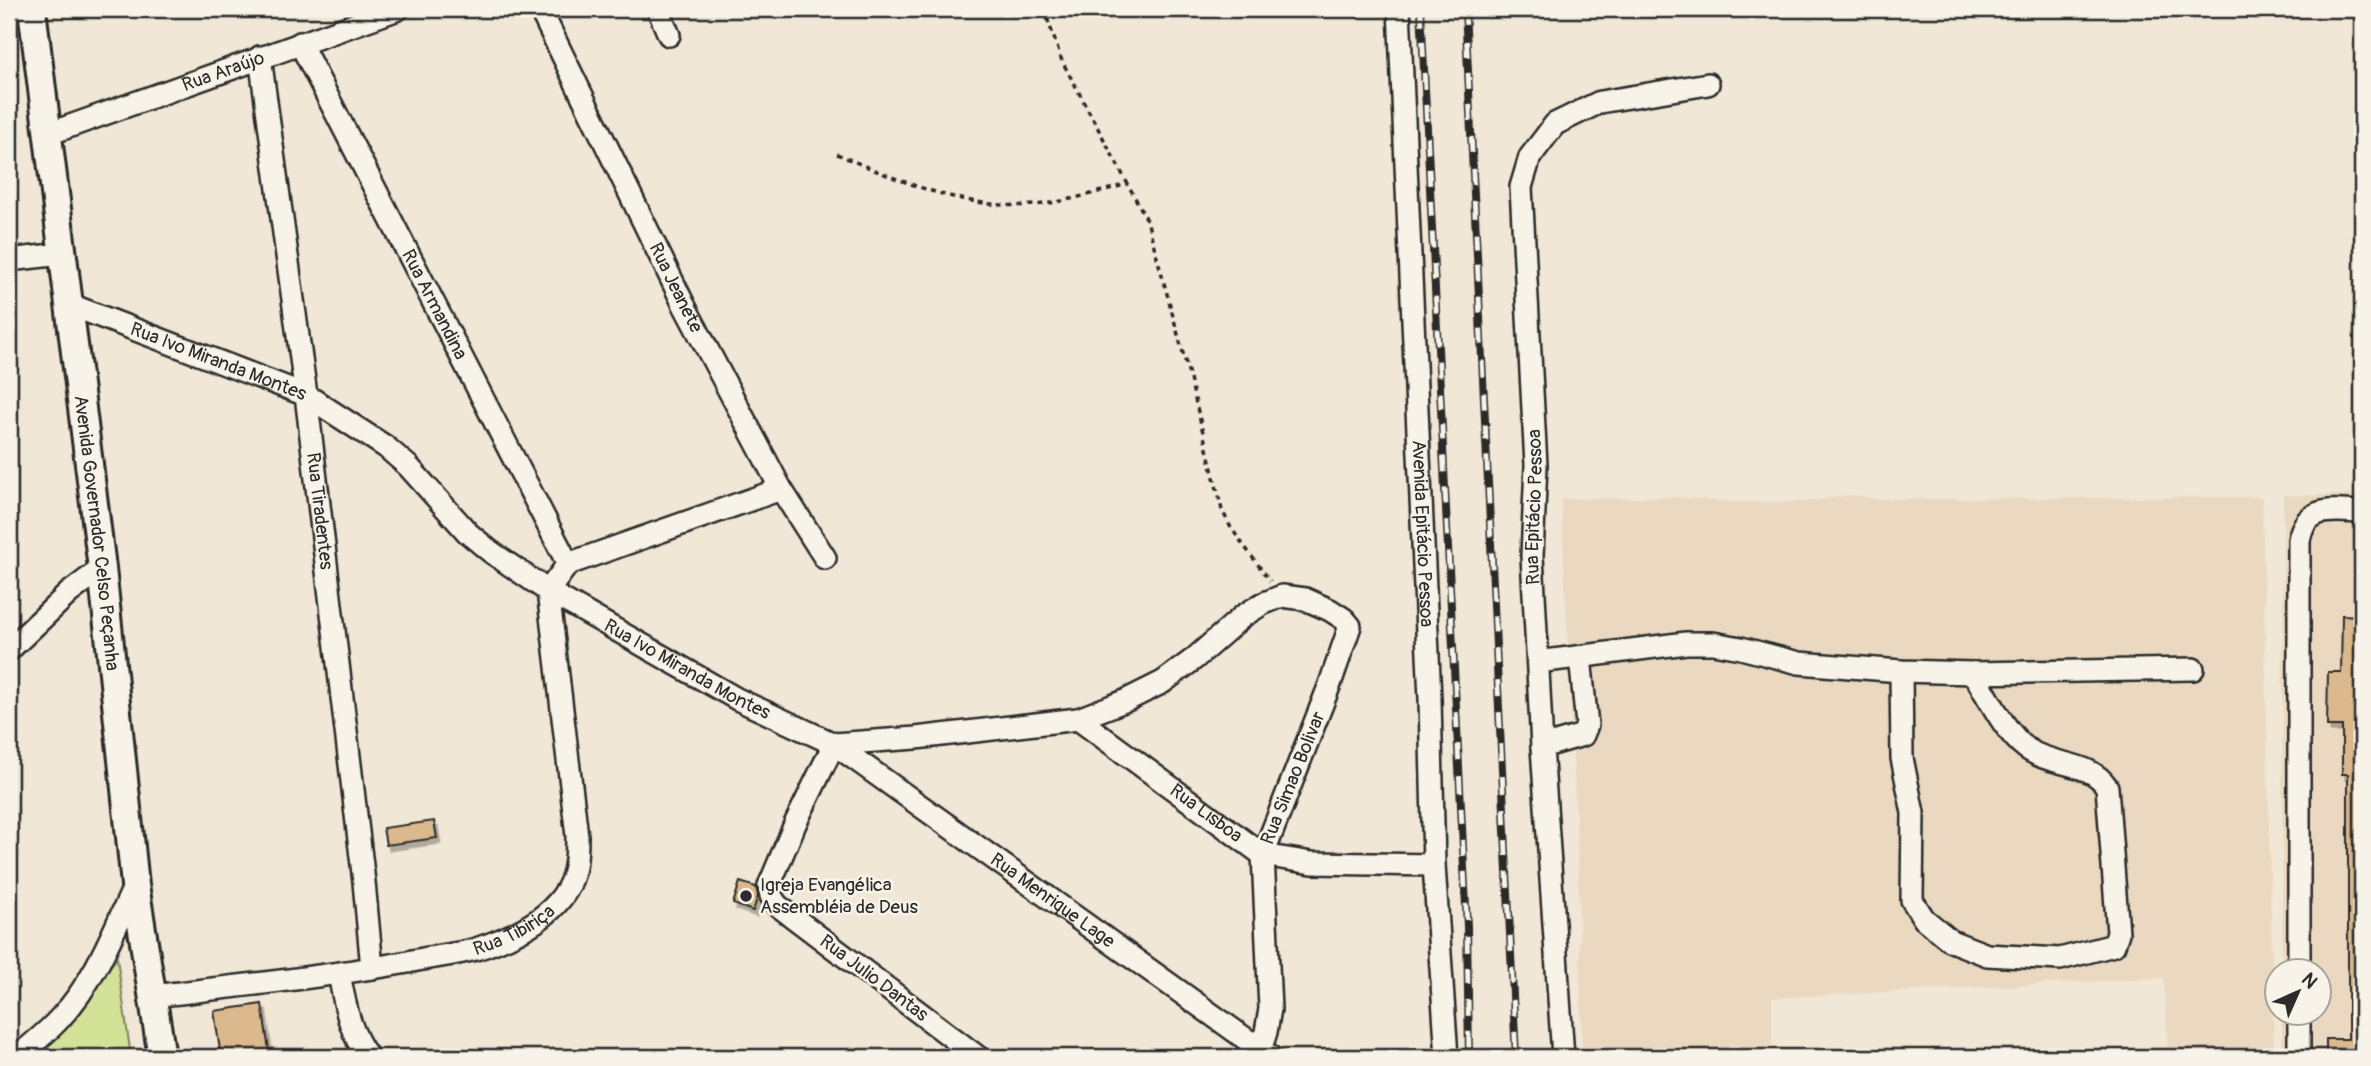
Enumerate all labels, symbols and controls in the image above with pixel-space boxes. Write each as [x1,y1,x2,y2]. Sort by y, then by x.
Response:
street label: Rua Araújo [179,46,268,97]
street label: Rua Jeanete [644,239,709,337]
street label: Rua Armandina [396,245,473,364]
street label: Rua Ivo Miranda Montes [127,317,310,406]
street label: Avenida Governador Celso Peçanha [68,394,125,672]
street label: Rua Epitácio Pessoa [1520,428,1548,585]
street label: Avenida Epitácio Pessoa [1406,439,1439,628]
street label: Rua Tiradentes [301,451,339,571]
street label: Rua Ivo Miranda Montes [600,614,775,725]
street label: Rua Simao Bolivar [1255,708,1331,848]
street label: Rua Lisboa [1165,778,1247,848]
street label: Rua Menrique Lage [985,848,1120,954]
place label: Igreja Evangélica Assembléia de Deus [760,873,918,919]
marker: Igreja Evangélica Assembléia de Deus [738,888,754,904]
street label: Rua Tibiriça [470,899,560,961]
street label: Rua Julio Dantas [815,929,934,1027]
north arrow [2262,958,2332,1028]
text: N [2296,968,2322,994]

